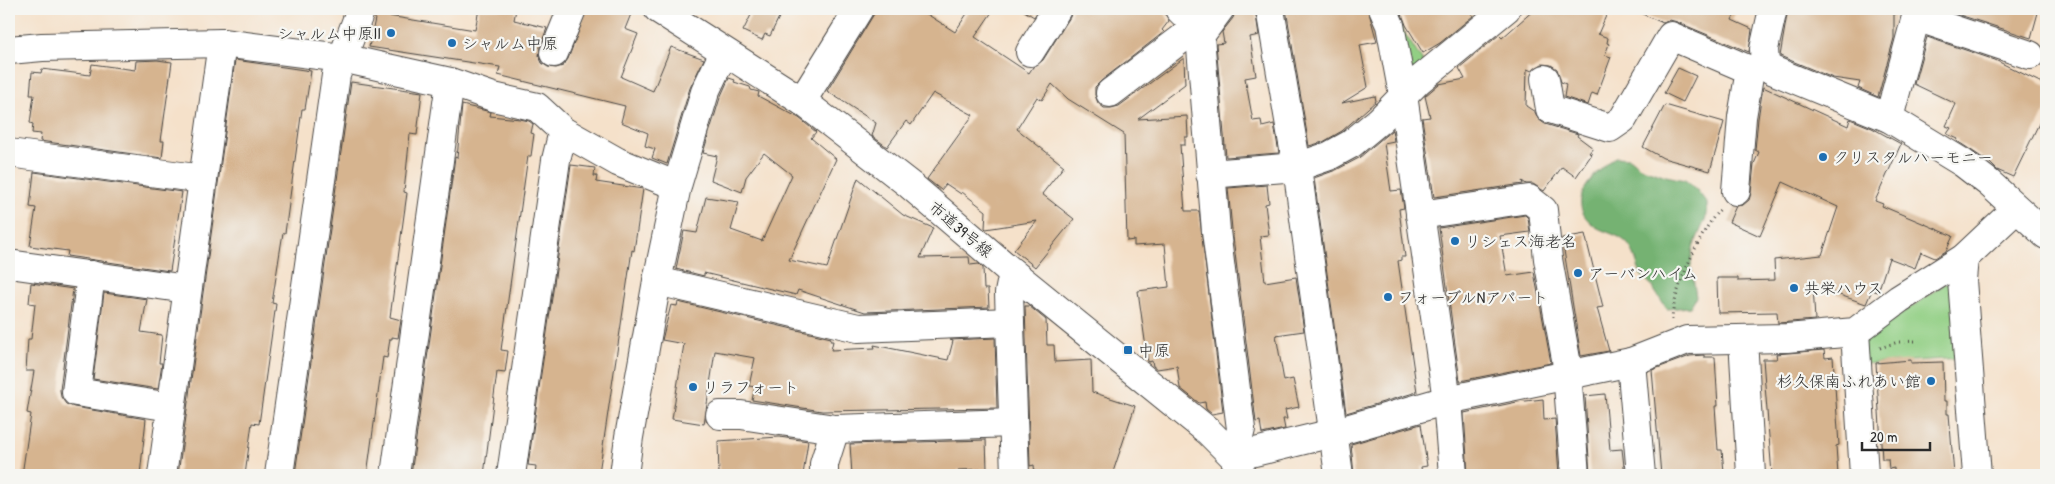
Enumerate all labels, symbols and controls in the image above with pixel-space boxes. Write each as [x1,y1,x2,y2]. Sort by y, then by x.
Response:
place label: シャルム中原II [277,22,381,44]
marker: シャルム中原II [385,27,397,39]
place label: シャルム中原 [462,32,558,54]
marker: シャルム中原 [446,37,458,49]
place label: クリスタルハーモニー [1833,146,1993,168]
marker: クリスタルハーモニー [1817,151,1829,163]
street label: 市道39号線 [924,196,998,262]
place label: リシェス海老名 [1465,230,1577,252]
marker: リシェス海老名 [1449,235,1461,247]
place label: アーバンハイム [1588,262,1698,284]
marker: アーバンハイム [1572,267,1584,279]
place label: 共栄ハウス [1804,277,1883,299]
marker: 共栄ハウス [1788,282,1800,294]
place label: フォーブルNアパート [1398,286,1548,308]
marker: フォーブルNアパート [1382,291,1394,303]
place label: 中原 [1138,339,1170,361]
marker: 中原 [1122,344,1134,356]
place label: 杉久保南ふれあい館 [1777,370,1921,392]
marker: 杉久保南ふれあい館 [1925,375,1937,387]
place label: リラフォート [703,376,799,398]
marker: リラフォート [687,381,699,393]
scale bar [1862,419,1930,451]
text: 20 m [1870,426,1897,447]

